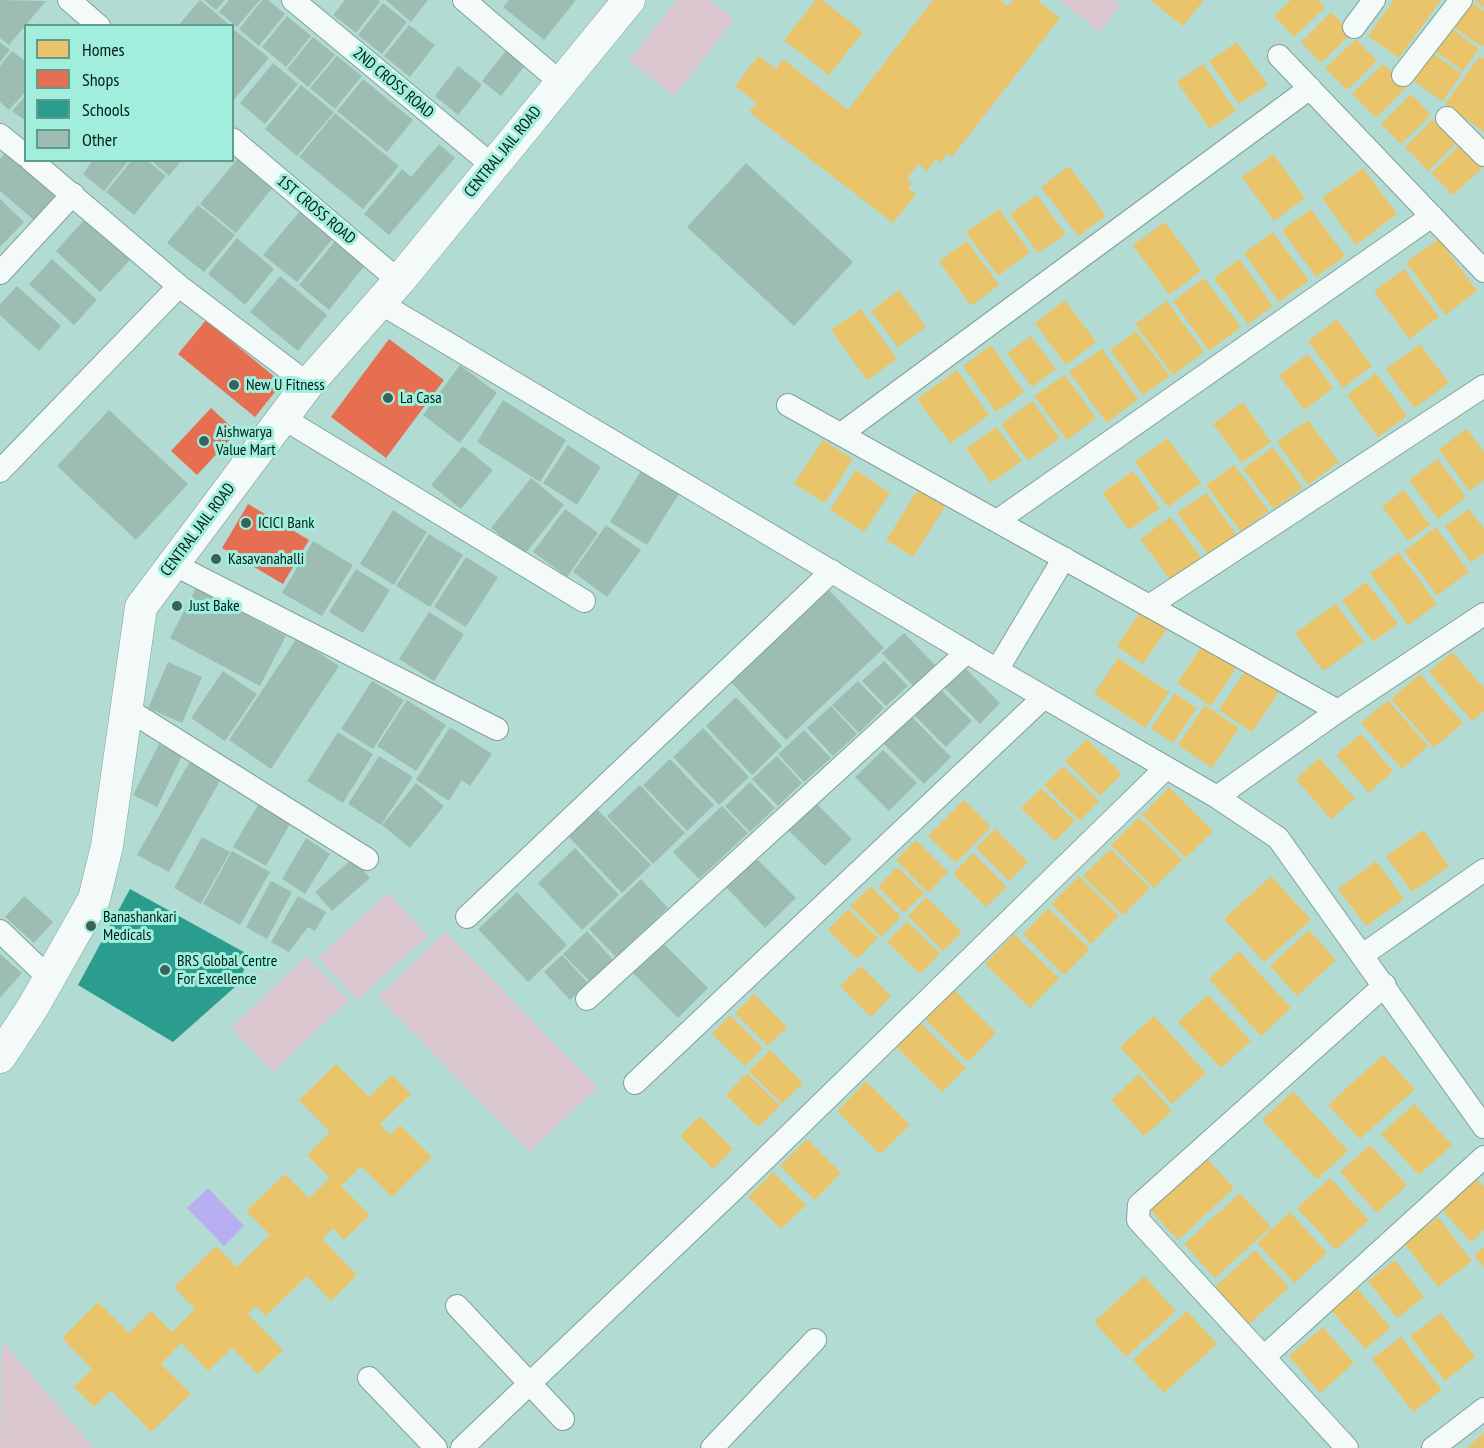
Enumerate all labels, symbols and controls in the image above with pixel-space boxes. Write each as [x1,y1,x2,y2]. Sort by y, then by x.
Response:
legend [24,24,234,162]
text: Homes [82,38,125,61]
street label: 2ND CROSS ROAD [349,44,437,122]
text: Shops [82,68,119,91]
text: Schools [82,98,130,121]
street label: CENTRAL JAIL ROAD [460,103,546,201]
text: Other [82,128,117,151]
street label: 1ST CROSS ROAD [273,172,359,248]
place label: New U Fitness [246,375,325,395]
marker: New U Fitness [227,378,241,392]
place label: La Casa [400,388,442,408]
marker: La Casa [381,391,395,405]
place label: Aishwarya Value Mart [216,422,276,460]
marker: Aishwarya Value Mart [197,434,211,448]
street label: CENTRAL JAIL ROAD [157,480,239,580]
place label: ICICI Bank [258,513,314,533]
marker: ICICI Bank [239,516,253,530]
place label: Kasavanahalli [228,549,304,569]
marker: Kasavanahalli [209,552,223,566]
place label: Just Bake [189,596,240,616]
marker: Just Bake [170,599,184,613]
place label: Banashankari Medicals [103,907,177,945]
marker: Banashankari Medicals [84,919,98,933]
place label: BRS Global Centre For Excellence [177,951,277,989]
marker: BRS Global Centre For Excellence [158,963,172,977]

